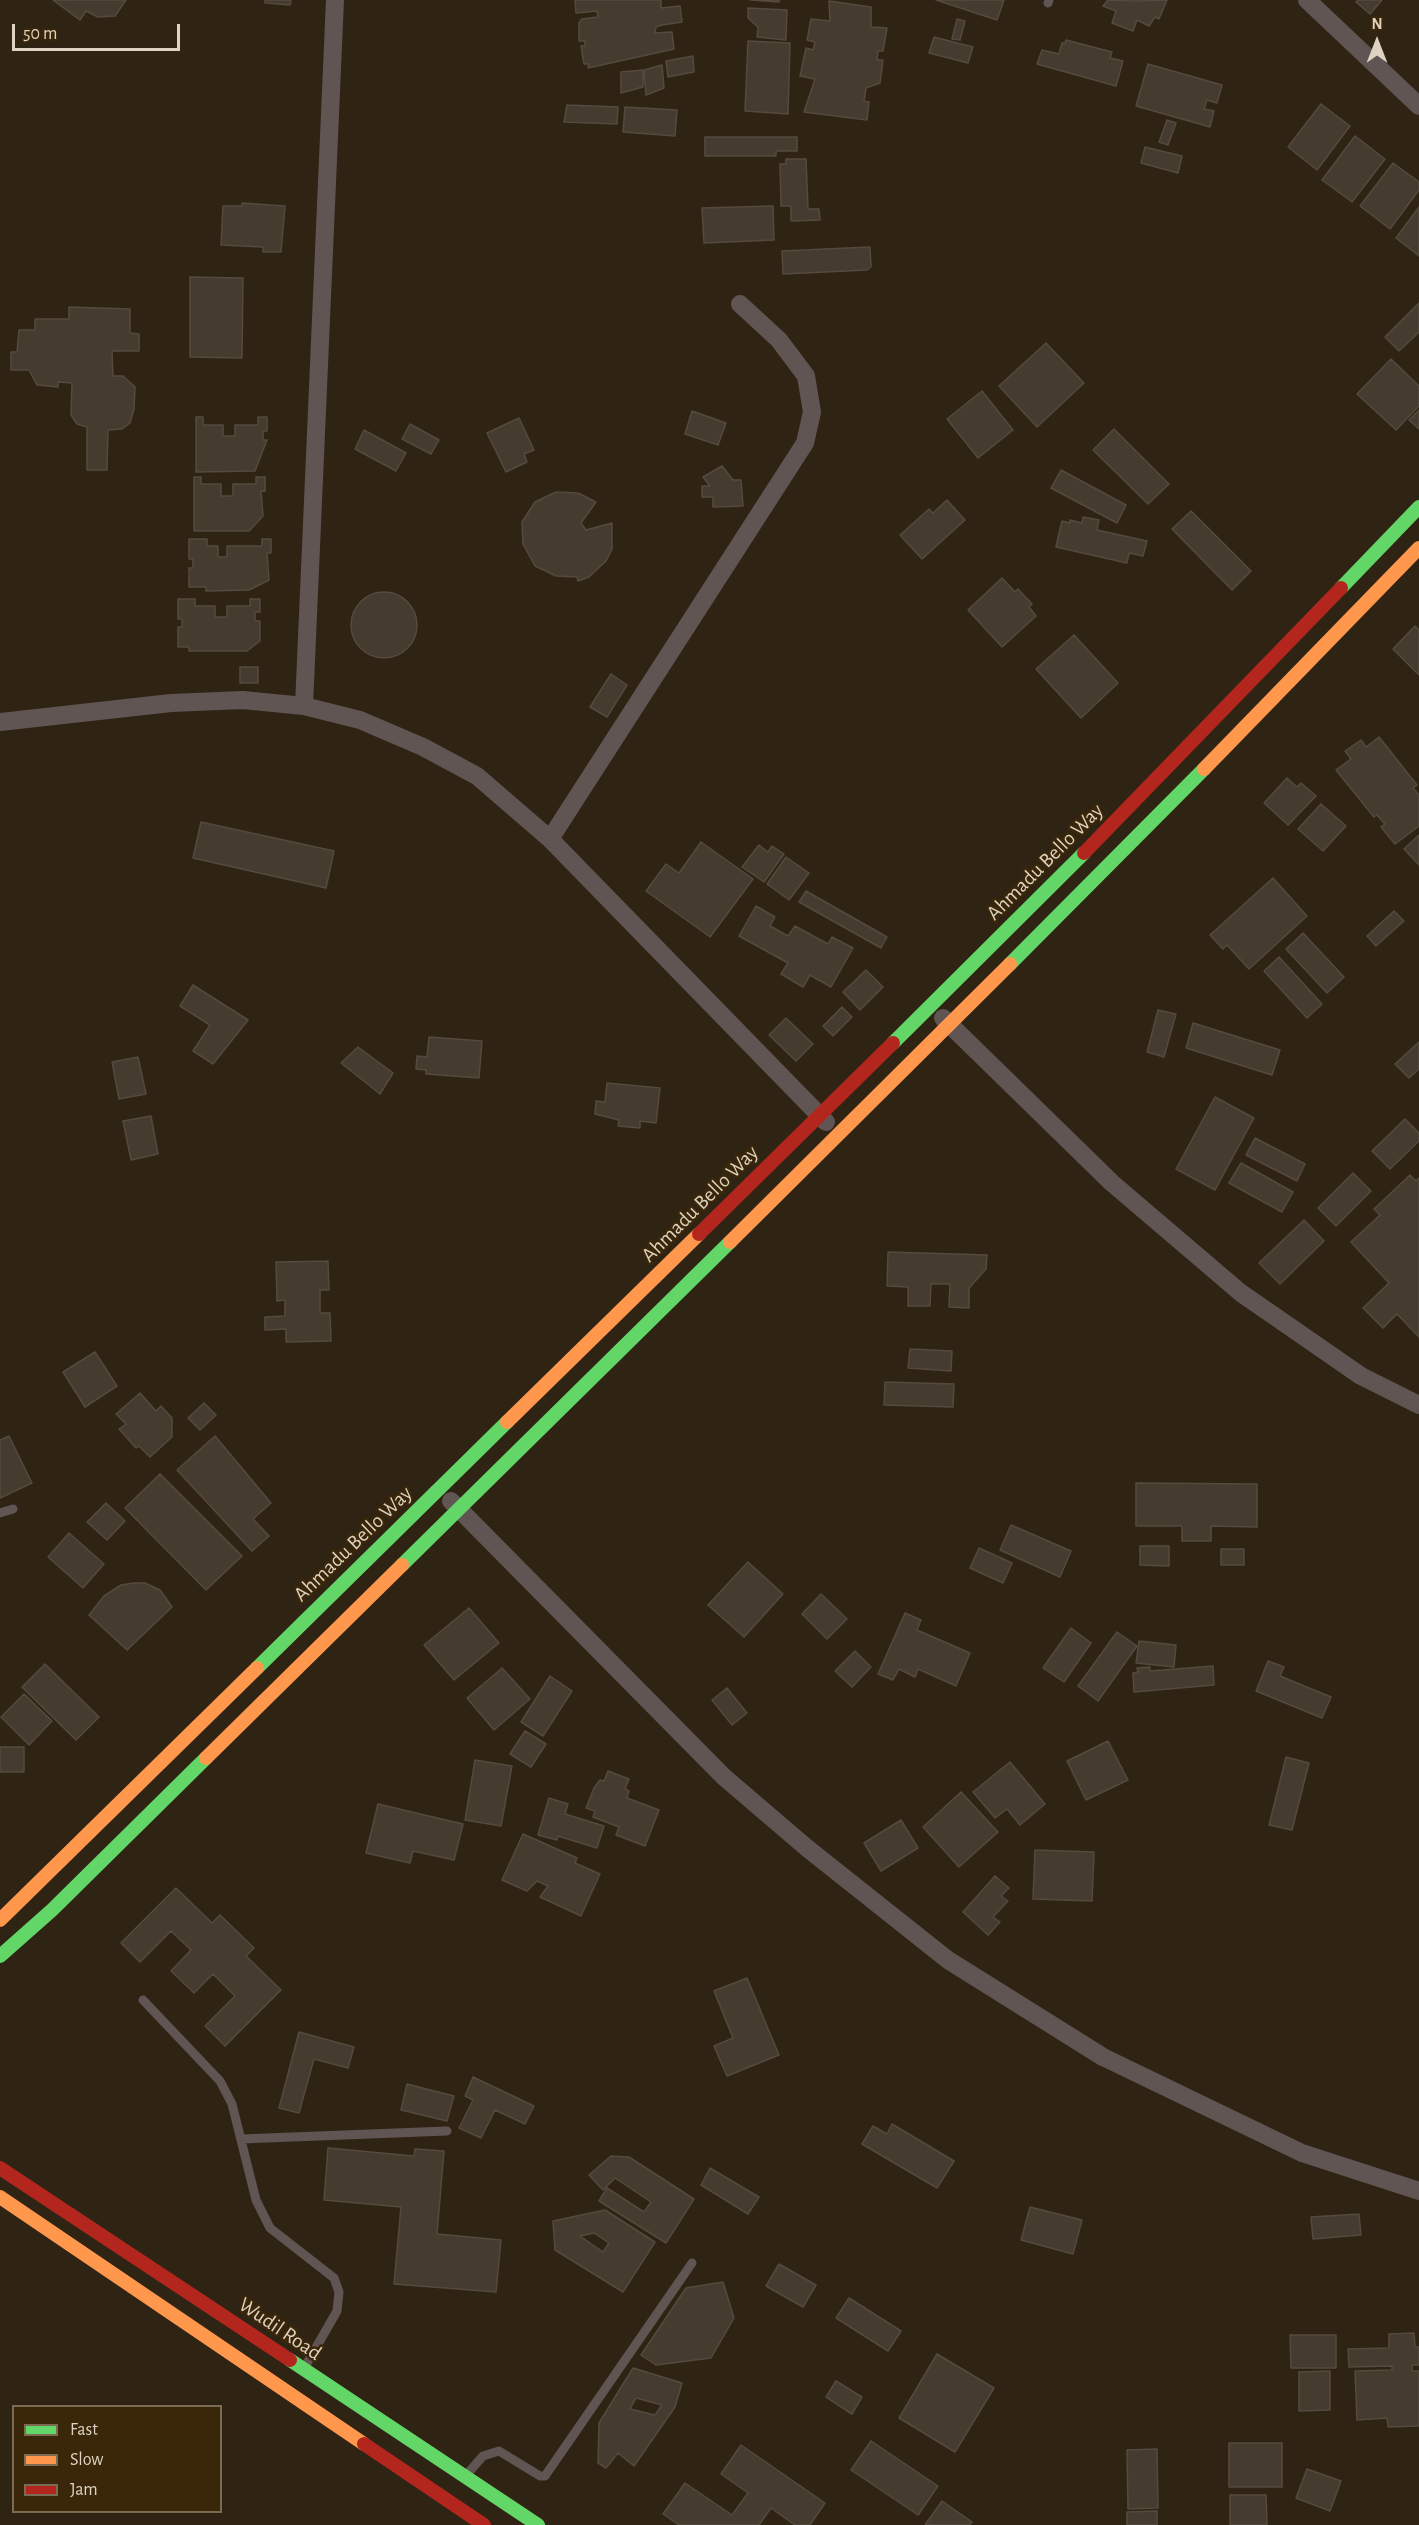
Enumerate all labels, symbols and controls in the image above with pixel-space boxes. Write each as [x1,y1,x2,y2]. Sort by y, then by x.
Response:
scale bar [15,12,183,50]
north arrow [1347,12,1407,72]
text: N [1371,16,1383,32]
text: 50 m [23,25,57,43]
street label: Ahmadu Bello Way [981,798,1109,926]
street label: Ahmadu Bello Way [636,1140,764,1268]
street label: Ahmadu Bello Way [288,1481,418,1607]
street label: Wudil Road [234,2292,326,2366]
legend [12,2405,222,2513]
text: Fast [70,2421,98,2439]
text: Slow [70,2451,103,2469]
text: Jam [70,2481,98,2499]

